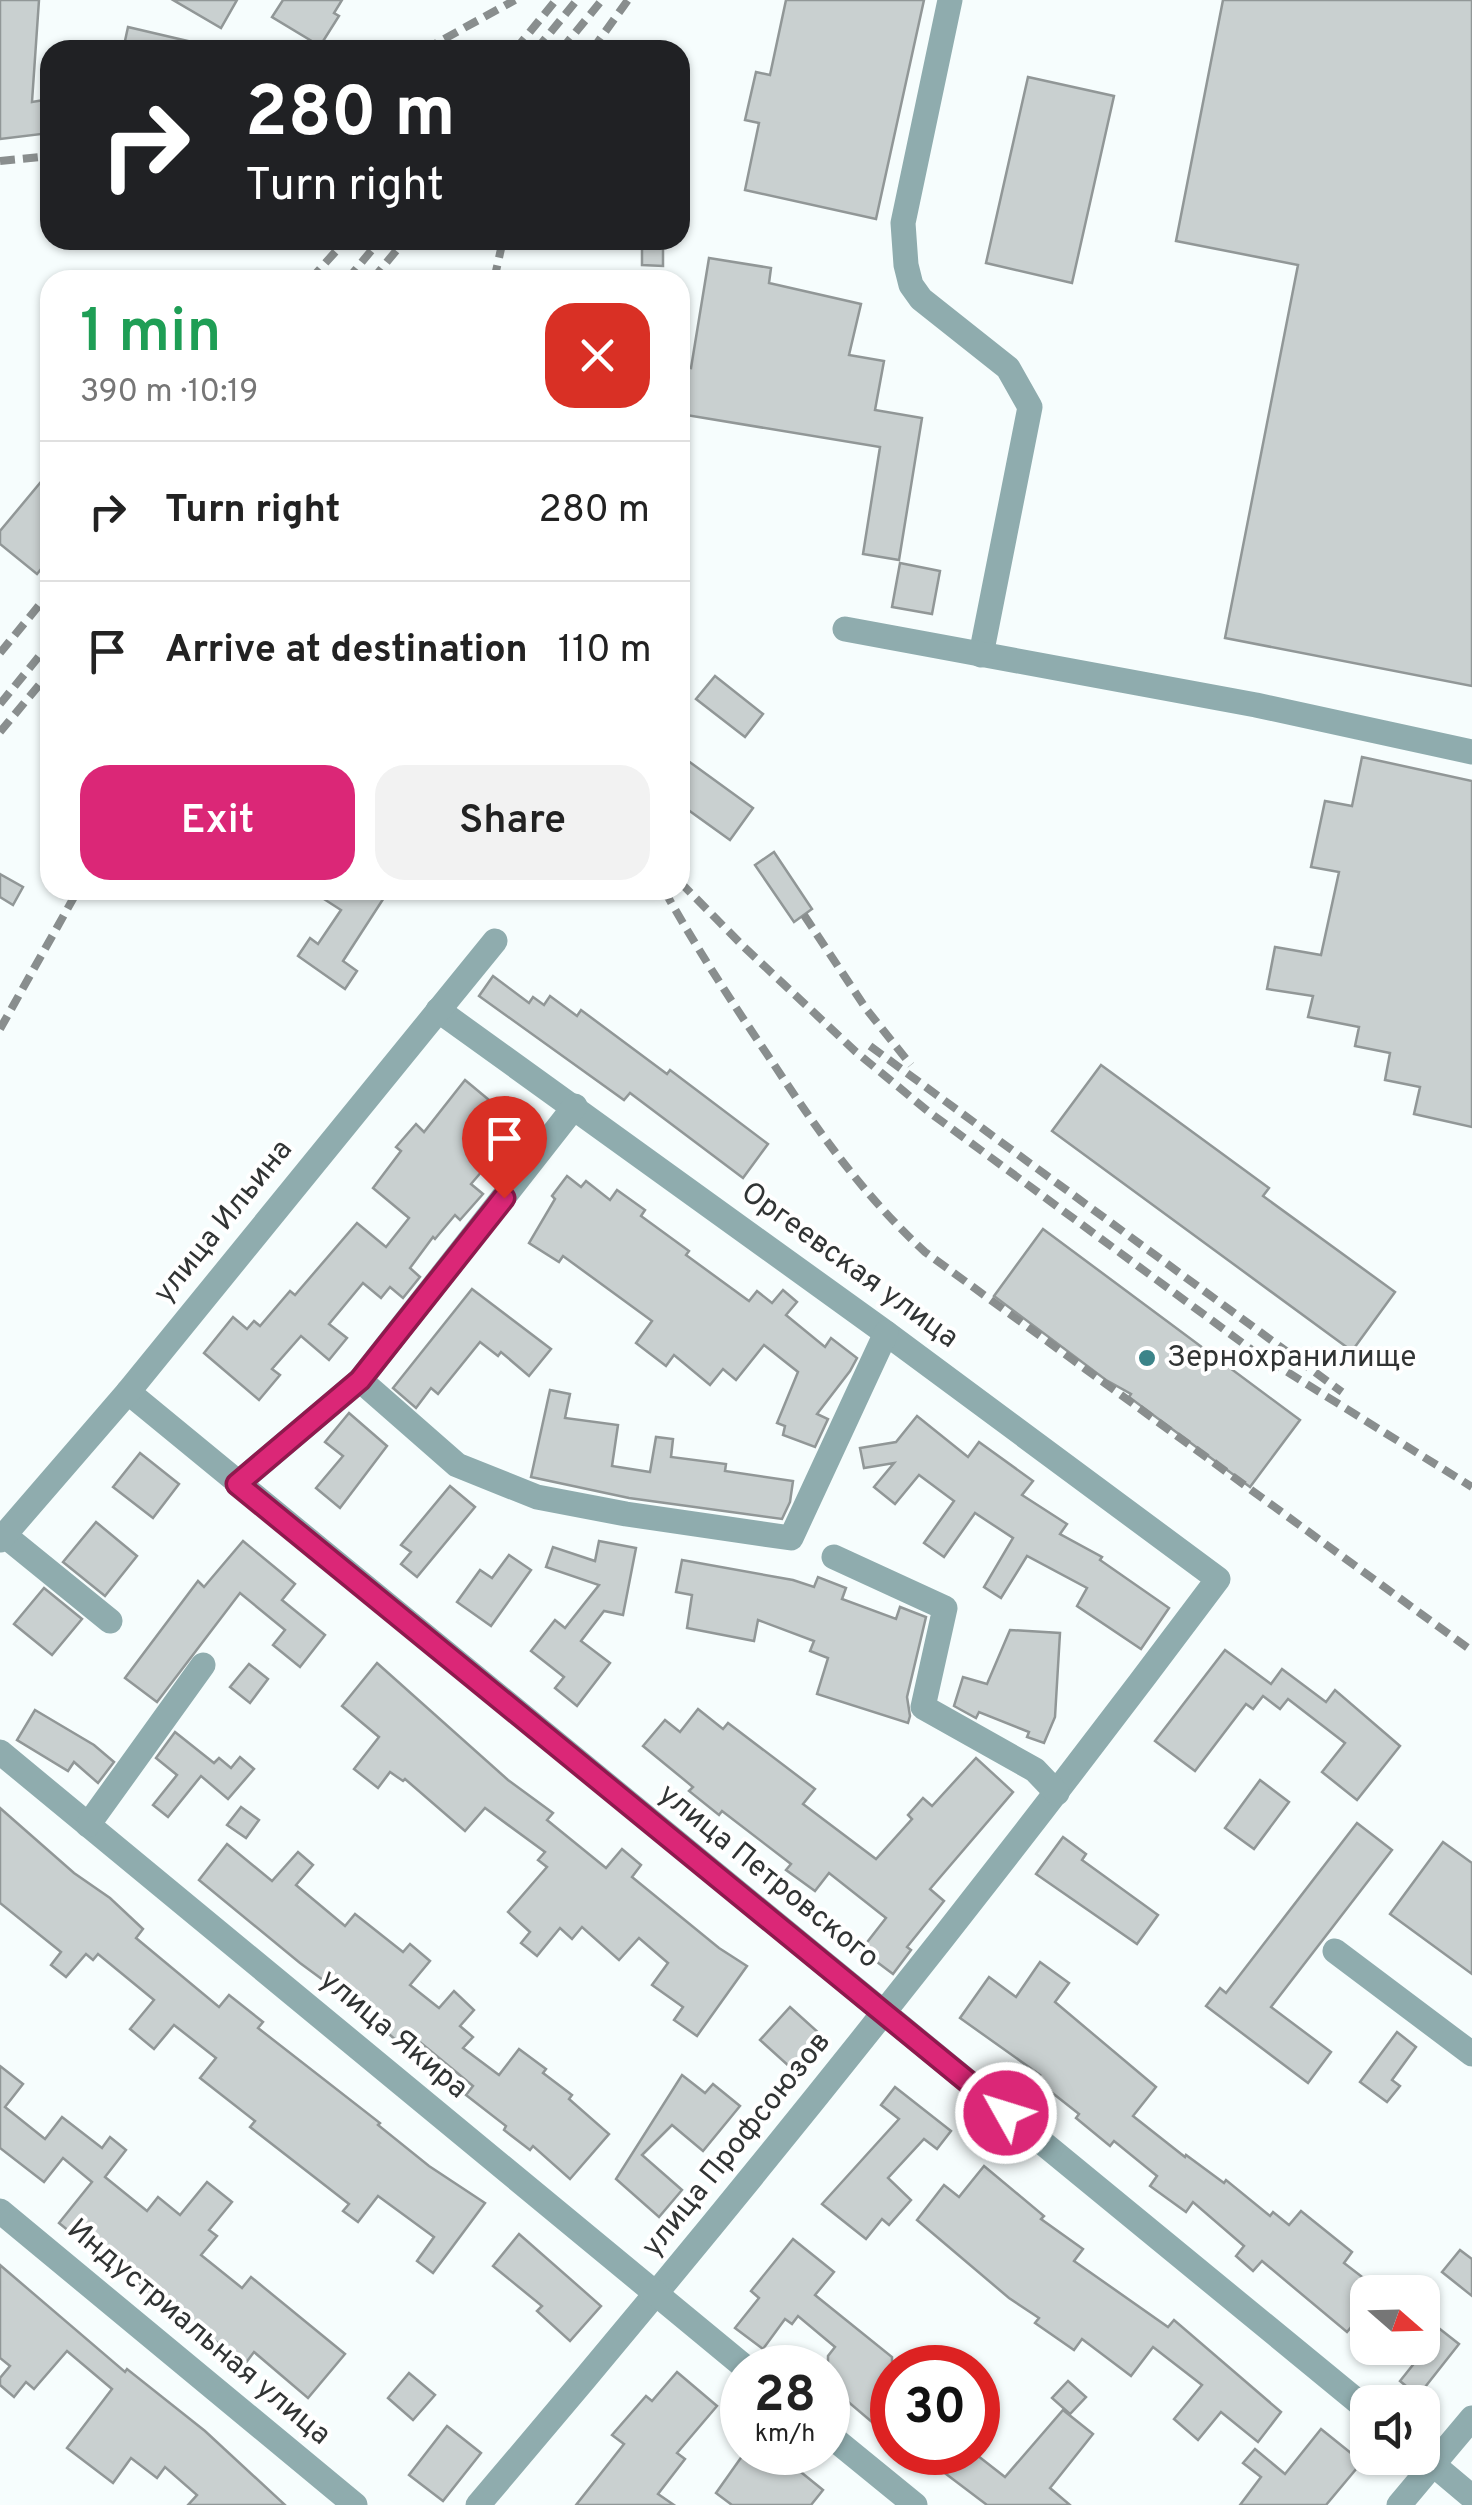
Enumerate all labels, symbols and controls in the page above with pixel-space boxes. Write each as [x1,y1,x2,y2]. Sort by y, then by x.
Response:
text: 280 m [245,72,456,161]
icon: right [80,80,210,210]
text: Turn right [245,159,444,216]
text: 1 min [80,297,221,373]
button: close [545,303,650,408]
text: 390 m · 10:19 [80,373,258,413]
icon: right [80,484,135,539]
text: Turn right [165,487,340,536]
text: 280 m [538,487,650,536]
icon: arrive [80,624,135,679]
text: Arrive at destination [165,627,528,676]
text: 110 m [558,627,652,676]
button: Exit [80,765,355,880]
button: Share [375,765,650,880]
pin [462,1096,547,1199]
icon: arrive [477,1111,532,1166]
street label: улица Ильина [147,1133,301,1311]
street label: Оргеевская улица [733,1175,965,1357]
place label: Зернохранилище [1167,1340,1416,1377]
marker: Зернохранилище [1136,1347,1158,1369]
street label: улица Петровского [650,1777,886,1977]
street label: улица Якира [311,1962,475,2108]
street label: улица Профсоюзов [635,2025,839,2265]
position arrow [954,2061,1058,2165]
street label: Индустриальная улица [59,2212,337,2454]
north arrow [1350,2275,1440,2365]
map controls [1350,2275,1440,2475]
speed limit sign: 30 [870,2345,1000,2475]
text: 28 [754,2366,816,2429]
button: sound [1350,2385,1440,2475]
text: km/h [755,2419,815,2451]

